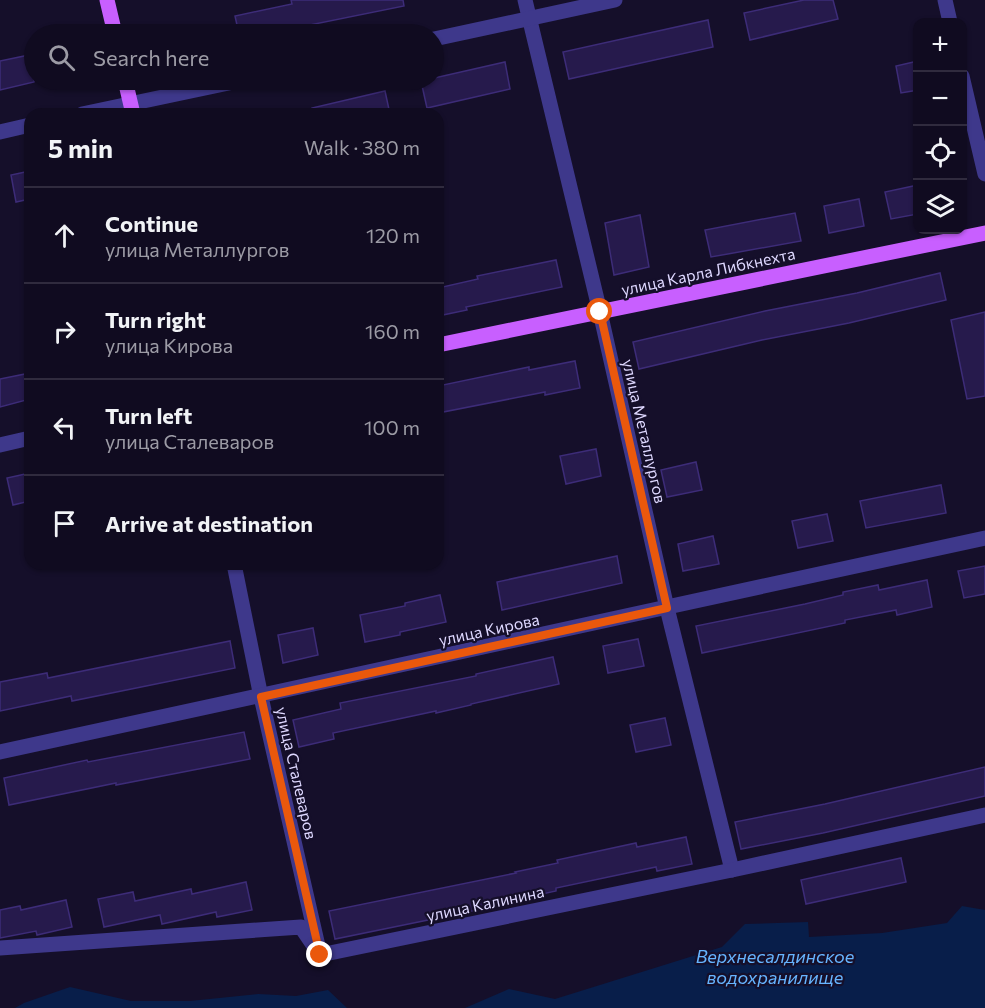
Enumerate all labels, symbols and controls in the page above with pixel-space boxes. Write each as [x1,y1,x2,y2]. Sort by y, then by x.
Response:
map controls [913,18,967,234]
button: + [913,18,967,72]
search box [24,24,444,90]
icon: search [45,41,78,74]
text: Search here [93,44,209,71]
button: − [913,72,967,126]
button: locate [913,126,967,180]
text: 5 min [48,132,113,163]
text: Walk · 380 m [304,135,420,159]
button: layers [913,180,967,234]
text: Continue [105,210,198,237]
icon: ahead [48,219,81,252]
text: 120 m [366,223,420,247]
text: улица Металлургов [105,237,289,261]
street label: улица Карла Либкнехта [619,243,797,299]
route start [586,298,612,324]
text: Turn right [105,306,206,333]
icon: right [48,315,81,348]
text: 160 m [365,319,420,343]
text: улица Кирова [105,333,233,357]
street label: улица Металлургов [619,357,671,505]
text: Turn left [105,402,192,429]
icon: left [48,411,81,444]
text: 100 m [364,415,420,439]
text: улица Сталеваров [105,429,274,453]
icon: arrive [48,507,81,540]
text: Arrive at destination [105,510,313,537]
street label: улица Кирова [437,609,541,649]
street label: улица Сталеваров [273,705,321,841]
street label: улица Калинина [424,881,546,925]
route end [306,941,332,967]
water label: Верхнесалдинское водохранилище [696,945,855,988]

